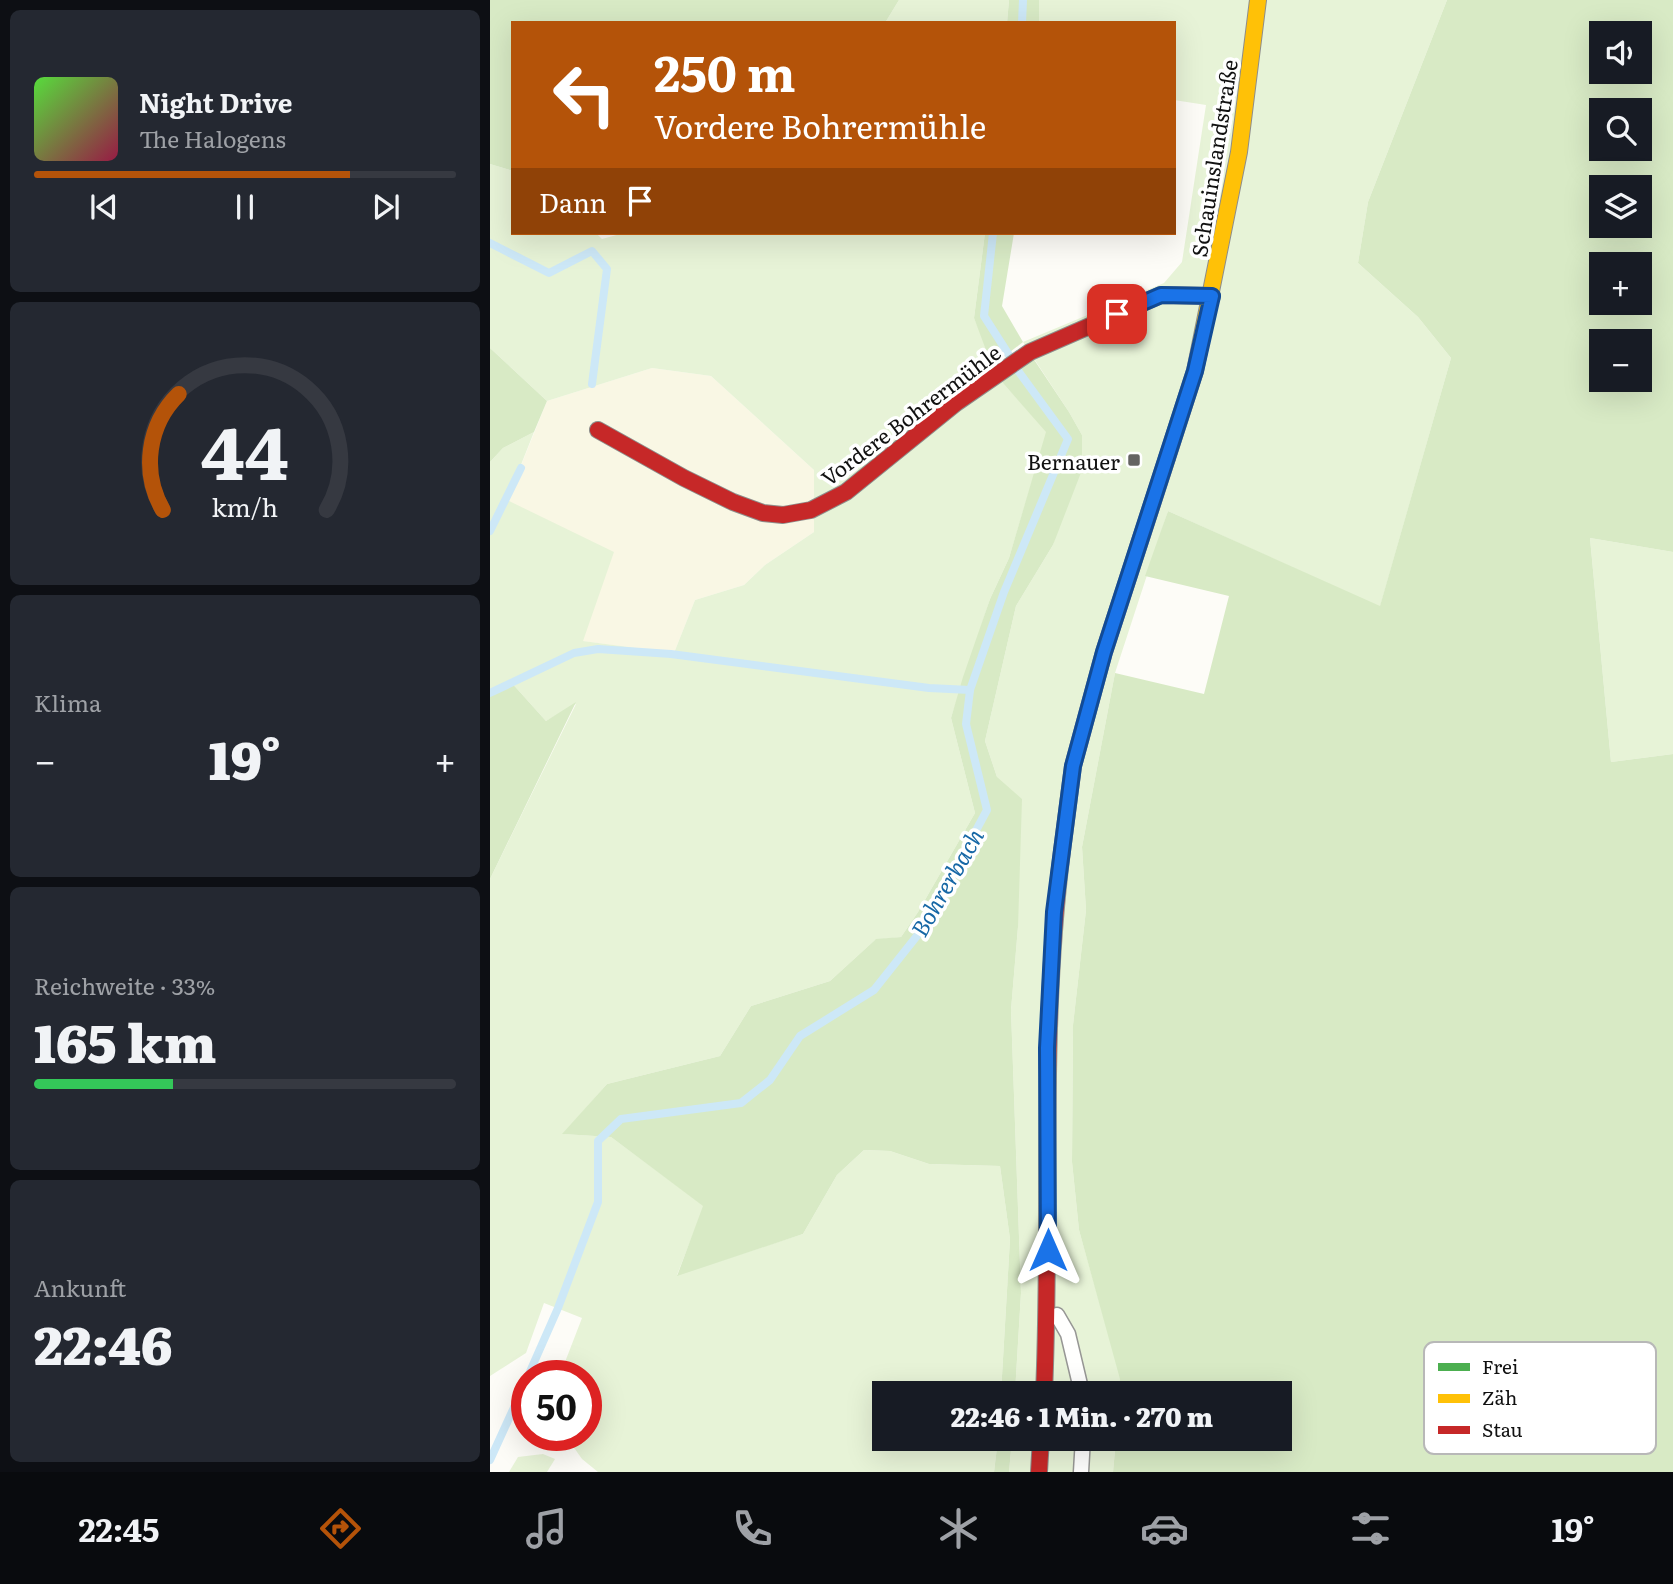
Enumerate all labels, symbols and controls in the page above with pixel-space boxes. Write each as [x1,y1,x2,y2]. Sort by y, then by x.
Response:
map controls [1589,21,1652,392]
button: sound [1589,21,1652,84]
text: 250 m [654,34,796,107]
icon: left [539,49,630,140]
street label: Schauinslandstraße [1182,57,1244,259]
text: Night Drive [139,82,293,121]
button: search [1589,98,1652,161]
text: Vordere Bohrermühle [654,101,986,149]
text: The Halogens [139,121,286,155]
button: layers [1589,175,1652,238]
text: Dann [539,182,607,221]
icon: arrive [621,182,659,220]
icon: previous [85,188,123,226]
icon: pause [226,188,264,226]
icon: next [367,188,405,226]
button: + [1589,252,1652,315]
pin [1087,284,1147,344]
icon: arrive [1098,295,1136,333]
button: − [1589,329,1652,392]
street label: Vordere Bohrermühle [814,336,1006,492]
text: 44 [201,394,289,502]
place label: Bernauer [1027,445,1120,476]
marker: Bernauer [1126,452,1142,468]
text: km/h [212,487,278,524]
text: Klima [34,685,101,719]
text: 19° [209,719,281,796]
text: − [34,730,56,787]
text: + [434,730,456,787]
water label: Bohrerbach [901,821,991,942]
text: Reichweite · 33% [34,968,215,1002]
text: 165 km [34,1002,216,1079]
position arrow [1011,1213,1085,1287]
text: Ankunft [34,1270,126,1304]
text: 22:46 [34,1304,173,1381]
legend [1424,1342,1656,1454]
text: Frei [1482,1352,1518,1380]
speed limit sign: 50 [511,1360,602,1451]
text: Zäh [1482,1383,1517,1411]
text: 22:46 · 1 Min. · 270 m [951,1396,1213,1435]
text: Stau [1482,1415,1522,1443]
text: 22:45 [78,1504,159,1552]
icon: directions [316,1504,365,1553]
icon: music [522,1504,571,1553]
icon: phone [728,1504,777,1553]
icon: climate [934,1504,983,1553]
icon: car [1140,1504,1189,1553]
icon: filters [1346,1504,1395,1553]
text: 19° [1552,1504,1595,1552]

